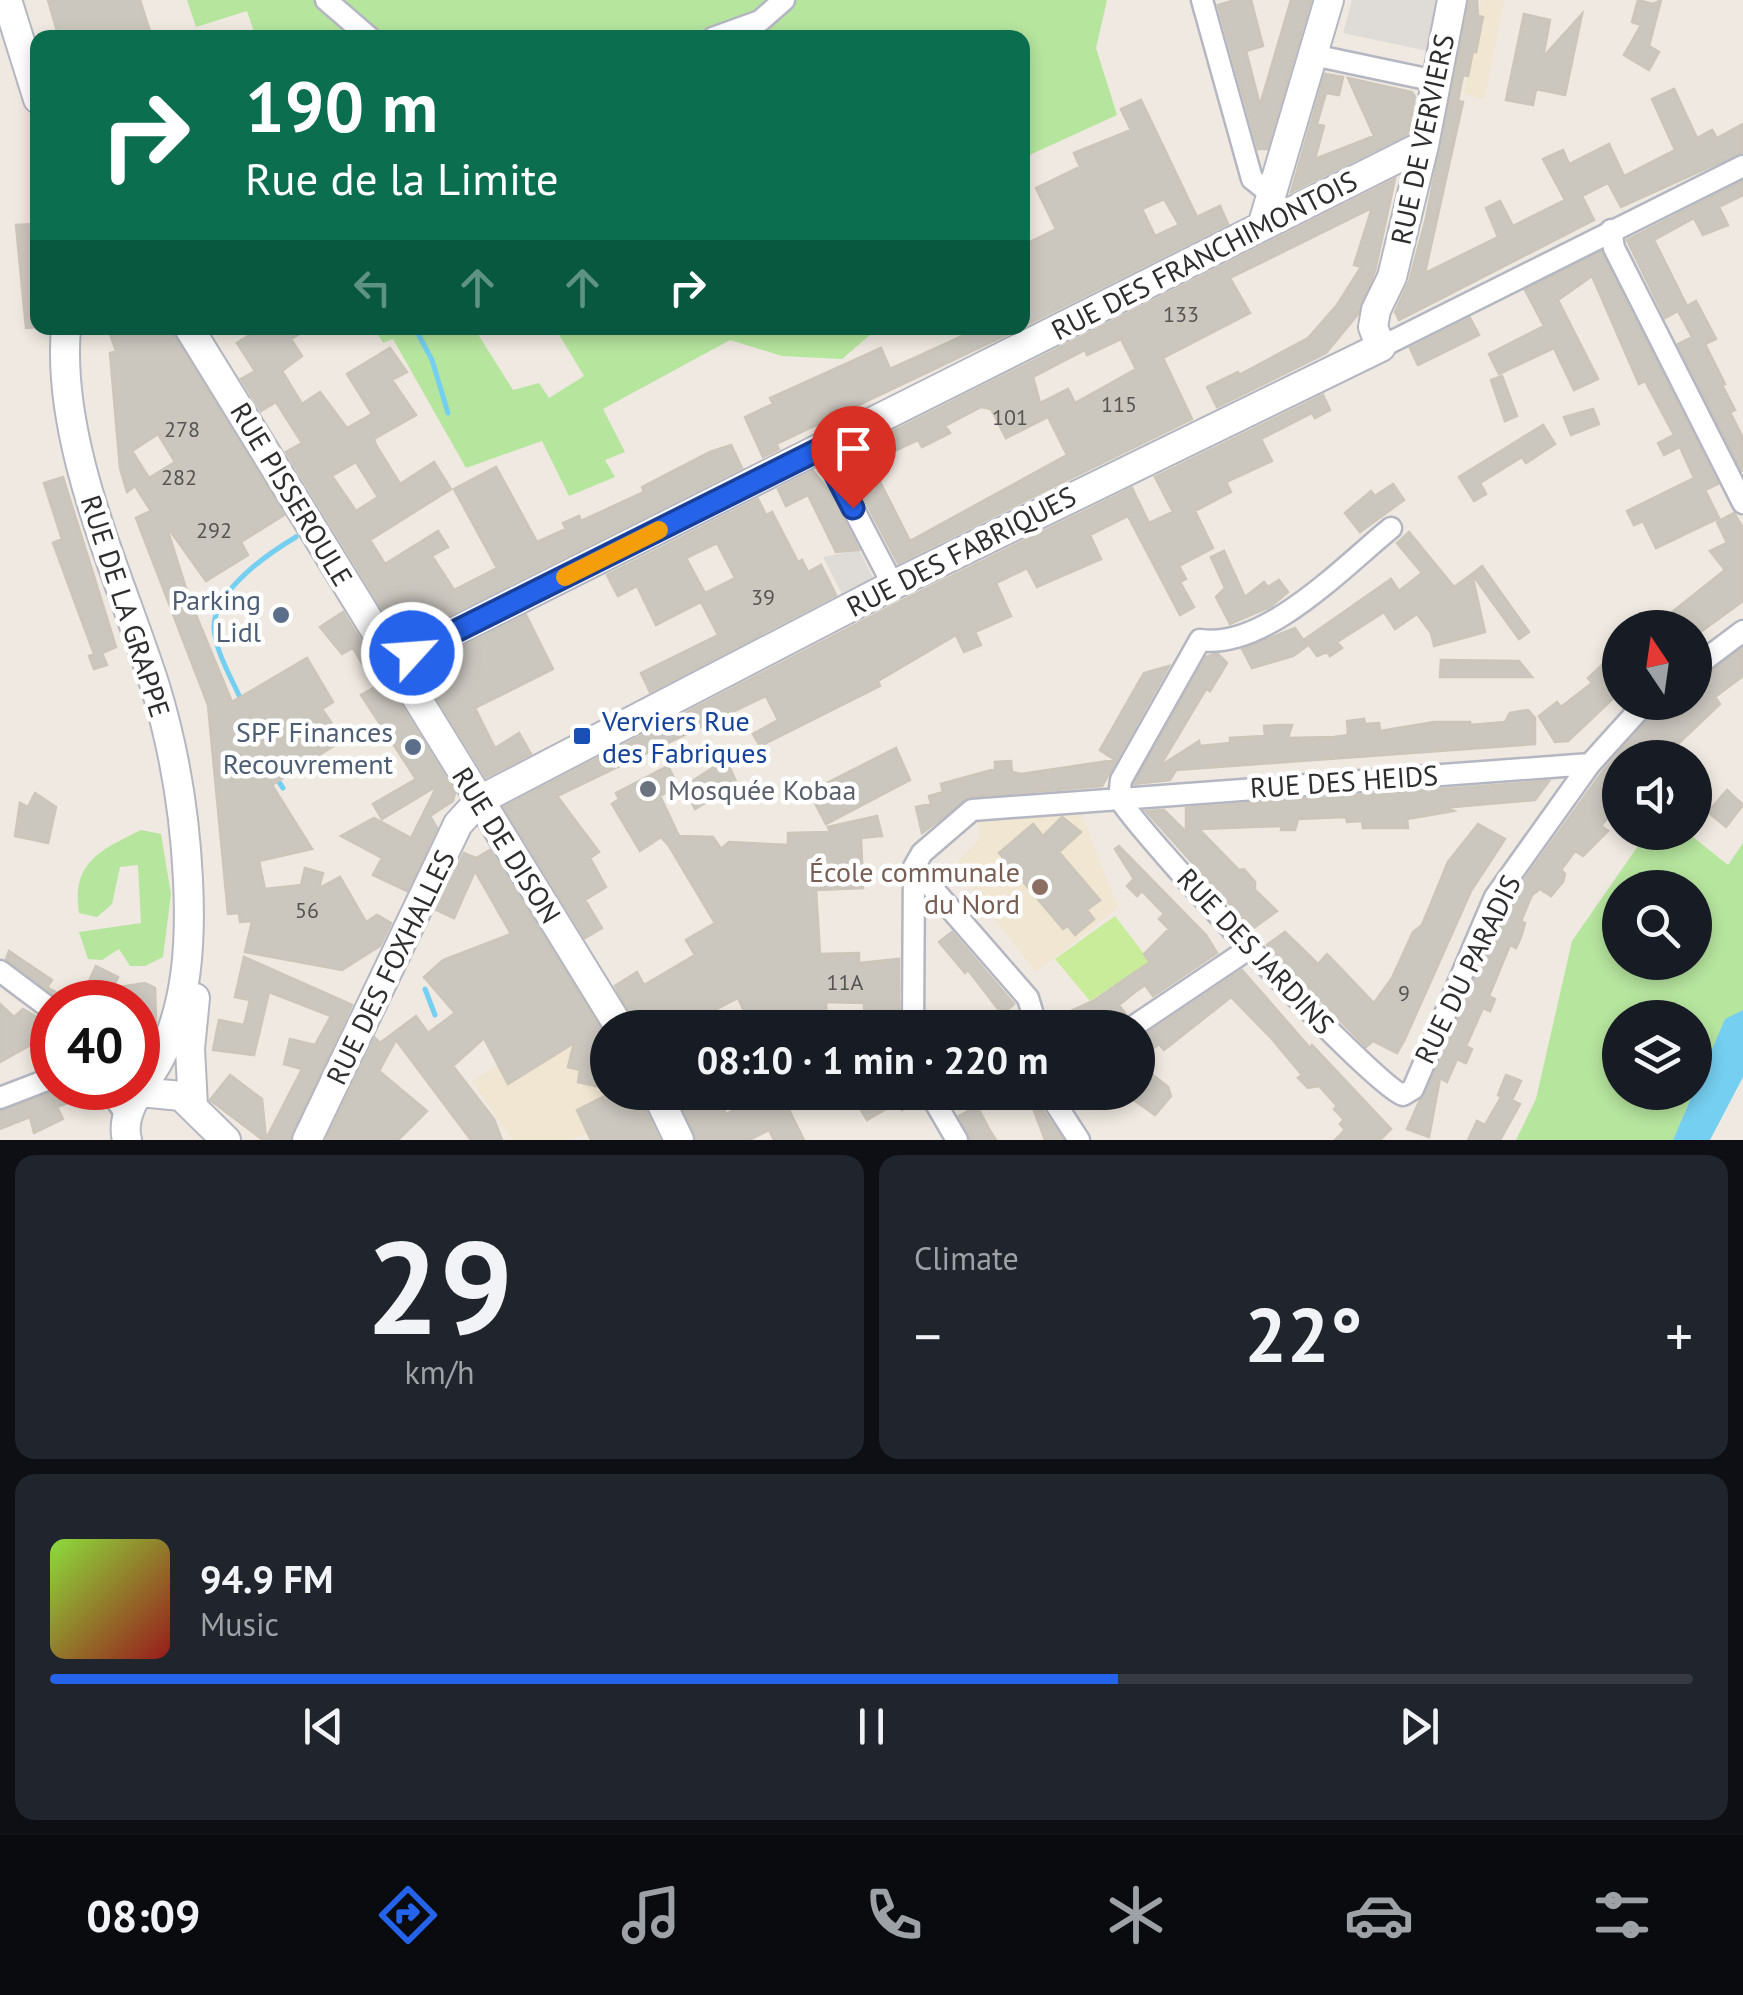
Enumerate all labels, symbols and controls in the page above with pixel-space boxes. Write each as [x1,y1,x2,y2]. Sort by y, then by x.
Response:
street label: RUE DE VERVIERS [1382,30,1462,248]
text: 190 m [245,61,438,151]
icon: right [80,70,210,200]
text: Rue de la Limite [245,149,559,207]
street label: RUE DES FRANCHIMONTOIS [1045,162,1363,348]
icon: left [345,260,400,315]
icon: ahead [450,260,505,315]
icon: ahead [555,260,610,315]
icon: right [660,260,715,315]
house number: 133 [1163,300,1199,328]
house number: 115 [1101,390,1137,418]
street label: RUE PISSEROULE [223,395,361,593]
house number: 101 [992,403,1028,431]
pin [811,406,896,509]
house number: 278 [164,415,200,443]
icon: arrive [826,421,881,476]
house number: 282 [161,463,197,491]
street label: RUE DES FABRIQUES [840,477,1082,625]
street label: RUE DE LA GRAPPE [73,490,179,722]
house number: 292 [196,516,232,544]
place label: Parking Lidl [172,581,261,650]
house number: 39 [751,583,775,611]
position arrow [360,601,464,705]
marker: Parking Lidl [270,604,292,626]
north arrow [1602,610,1712,720]
map controls [1602,610,1712,1110]
place label: Verviers Rue des Fabriques [601,702,767,771]
place label: SPF Finances Recouvrement [223,713,394,782]
marker: Verviers Rue des Fabriques [571,725,593,747]
marker: SPF Finances Recouvrement [402,736,424,758]
button: sound [1602,740,1712,850]
street label: RUE DES HEIDS [1249,756,1439,806]
street label: RUE DE DISON [444,760,570,930]
place label: Mosquée Kobaa [668,771,856,808]
marker: Mosquée Kobaa [637,778,659,800]
street label: RUE DES FOXHALLES [317,844,463,1090]
place label: École communale du Nord [809,853,1020,922]
street label: RUE DES JARDINS [1169,860,1343,1042]
street label: RUE DU PARADIS [1405,869,1529,1069]
button: search [1602,870,1712,980]
marker: École communale du Nord [1029,876,1051,898]
house number: 56 [295,896,319,924]
house number: 11A [827,968,864,996]
house number: 9 [1398,979,1410,1007]
speed limit sign: 40 [30,980,160,1110]
button: layers [1602,1000,1712,1110]
text: 08:10 · 1 min · 220 m [697,1035,1048,1084]
text: 29 [366,1202,513,1370]
text: Climate [914,1237,1019,1279]
text: 22° [1245,1286,1362,1383]
text: − [914,1300,942,1371]
text: + [1665,1300,1693,1371]
text: km/h [404,1351,475,1393]
text: 94.9 FM [200,1554,333,1603]
text: Music [200,1603,279,1645]
icon: previous [296,1699,351,1754]
icon: pause [844,1699,899,1754]
icon: next [1392,1699,1447,1754]
icon: directions [373,1880,443,1950]
icon: music [616,1880,686,1950]
icon: phone [859,1880,929,1950]
icon: climate [1101,1880,1171,1950]
icon: car [1344,1880,1414,1950]
icon: filters [1587,1880,1657,1950]
text: 08:09 [86,1886,201,1944]

